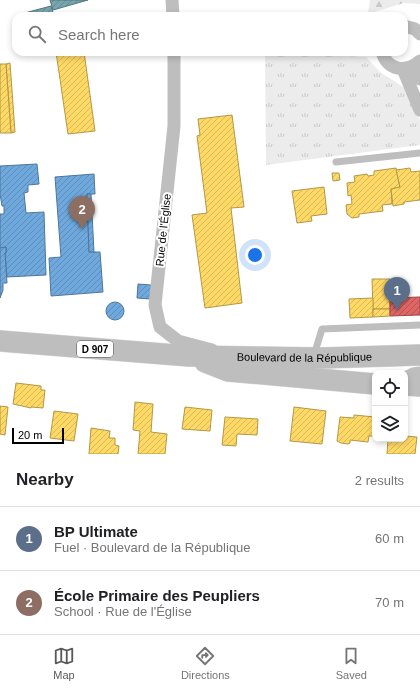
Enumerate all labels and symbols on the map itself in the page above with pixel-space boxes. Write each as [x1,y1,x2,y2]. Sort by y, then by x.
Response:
street label: Rue de l'Église [153,193,173,267]
pin: 2 [69,196,95,229]
your location [245,245,265,265]
pin: 1 [384,277,410,310]
road number: D 907 [77,341,113,357]
street label: Boulevard de la République [237,350,372,364]
scale bar [12,426,64,445]

